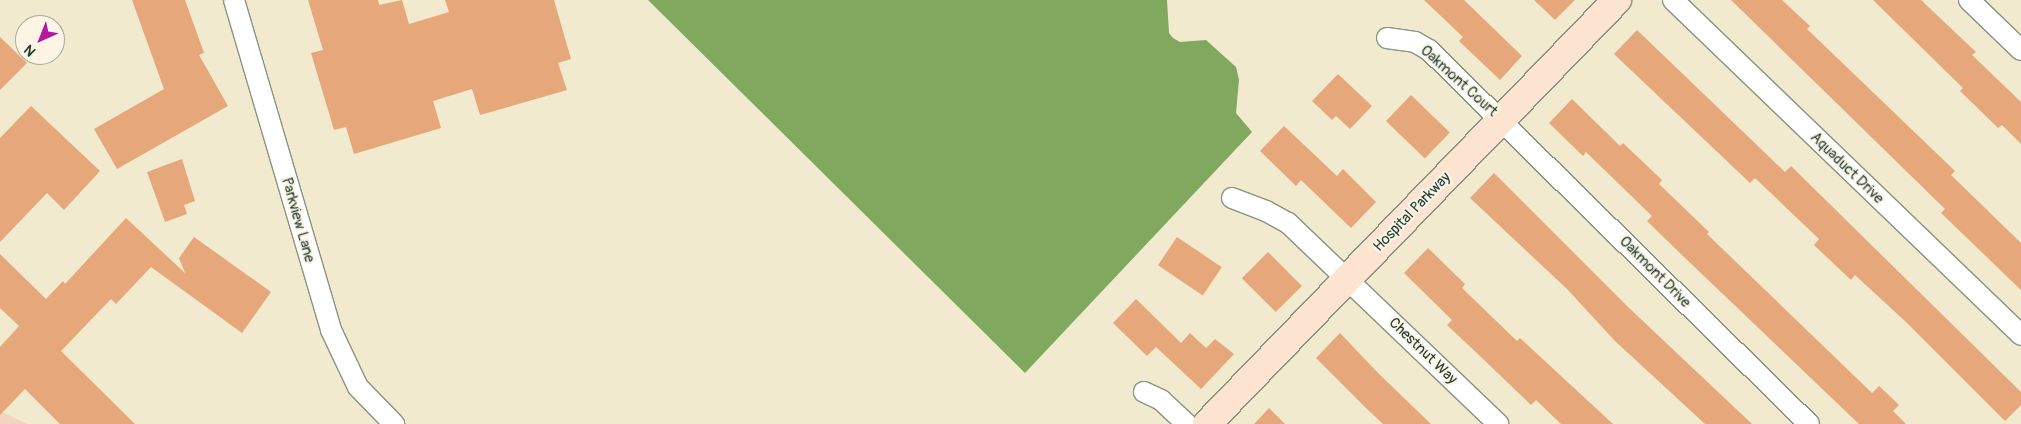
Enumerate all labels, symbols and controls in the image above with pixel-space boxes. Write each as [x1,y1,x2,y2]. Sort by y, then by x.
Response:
north arrow [15,15,65,65]
text: N [21,41,39,60]
street label: Oakmont Court [1417,42,1501,120]
street label: Aquaduct Drive [1807,128,1887,208]
street label: Hospital Parkway [1370,168,1454,256]
street label: Parkview Lane [277,176,319,264]
street label: Oakmont Drive [1616,233,1694,311]
street label: Chestnut Way [1385,314,1461,388]

